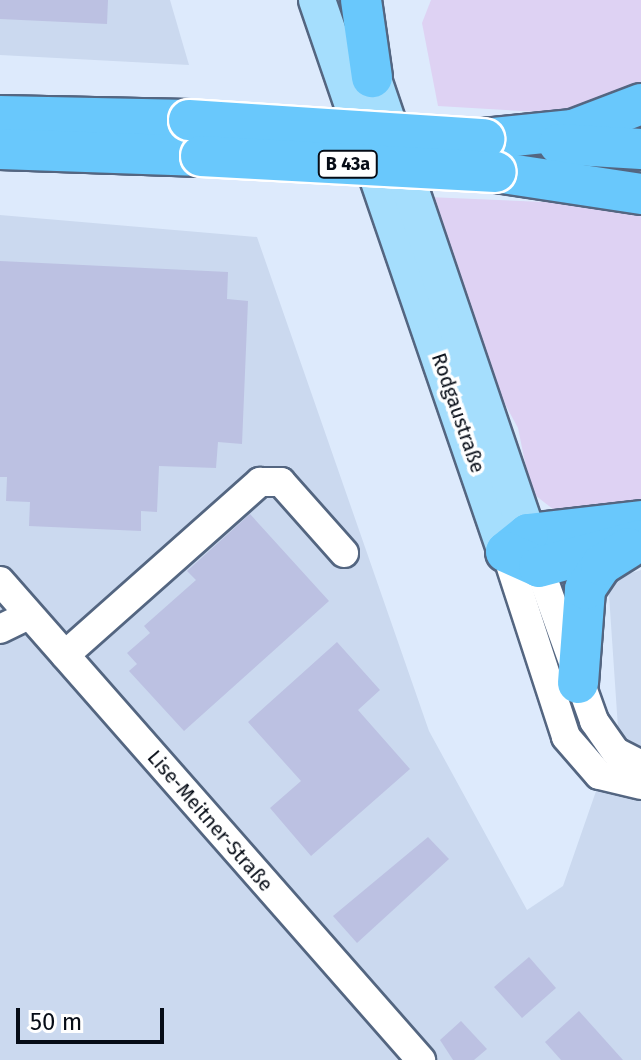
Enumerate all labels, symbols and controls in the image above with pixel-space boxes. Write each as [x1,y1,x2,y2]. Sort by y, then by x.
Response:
road number: B 43a [316,150,380,178]
street label: Rodgaustraße [426,350,490,476]
street label: Lise-Meitner-Straße [142,746,278,896]
scale bar [20,992,168,1042]
text: 50 m [30,1008,82,1036]

